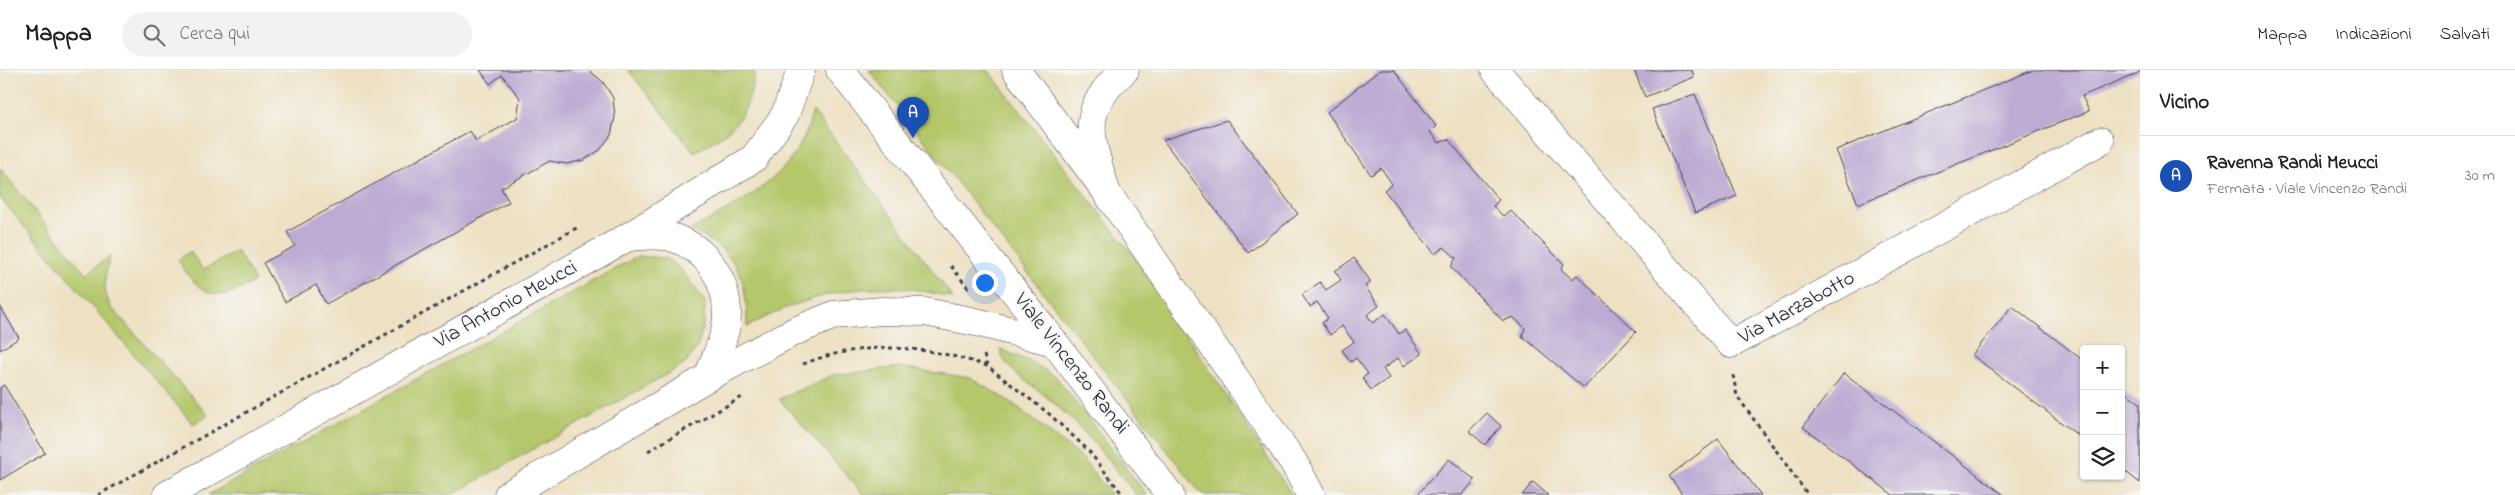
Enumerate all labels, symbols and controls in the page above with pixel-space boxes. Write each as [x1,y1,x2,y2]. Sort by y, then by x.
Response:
search box [122,12,472,57]
text: Mappa [25,17,92,52]
icon: search [140,21,168,49]
text: Cerca qui [180,21,250,48]
text: Mappa [2257,22,2307,48]
text: Indicazioni [2335,22,2412,48]
text: Salvati [2440,22,2490,48]
text: Vicino [2160,88,2209,118]
pin: A [897,97,929,138]
text: Ravenna Randi Meucci [2207,150,2378,177]
text: A [2171,164,2181,188]
text: 30 m [2465,164,2495,188]
text: Fermata · Viale Vincenzo Randi [2207,177,2407,201]
street label: Via Antonio Meucci [428,253,583,357]
street label: Via Marzabotto [1732,264,1861,353]
your location [972,270,998,296]
street label: Viale Vincenzo Randi [1006,286,1136,441]
map controls [2080,345,2125,480]
button: + [2080,345,2125,390]
button: − [2080,390,2125,435]
button: layers [2080,435,2125,480]

